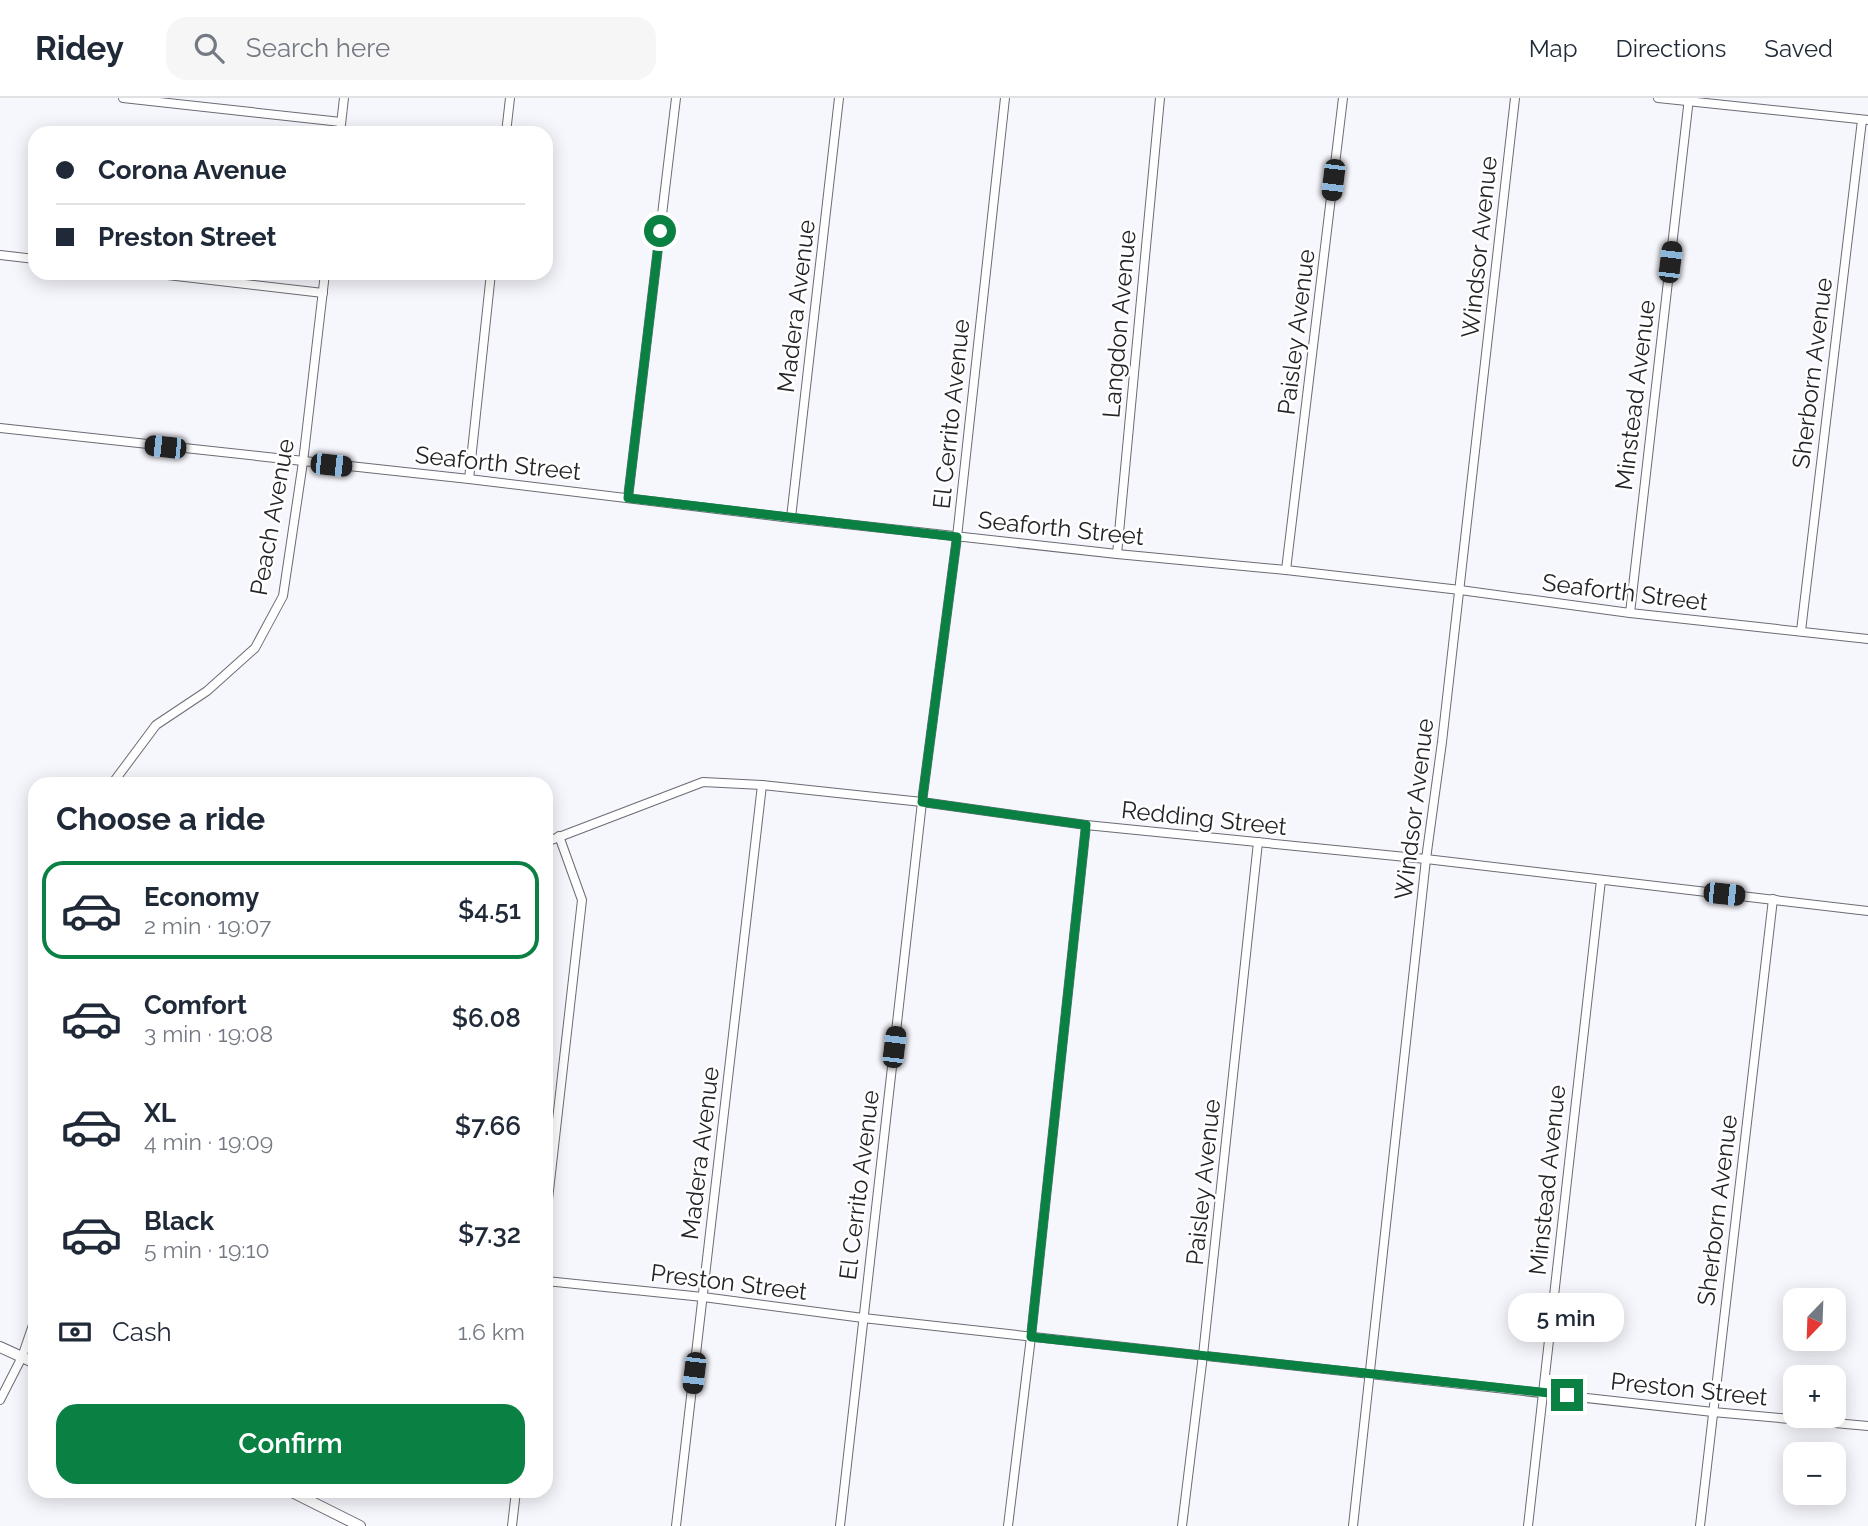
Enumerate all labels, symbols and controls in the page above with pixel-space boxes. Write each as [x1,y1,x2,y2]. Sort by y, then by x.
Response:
search box [166,17,656,80]
text: Ridey [35,29,124,68]
icon: search [190,29,228,67]
text: Search here [246,33,390,63]
text: Map [1529,34,1578,63]
text: Directions [1616,34,1726,63]
text: Saved [1764,34,1833,63]
text: Corona Avenue [98,155,287,185]
street label: Windsor Avenue [1455,155,1503,339]
car [1321,158,1346,202]
route start [644,215,676,247]
street label: Madera Avenue [771,218,821,394]
text: Preston Street [98,222,276,252]
street label: Langdon Avenue [1096,229,1142,419]
car [1658,240,1683,284]
street label: Paisley Avenue [1271,247,1321,417]
street label: Sherborn Avenue [1786,276,1838,470]
street label: Minstead Avenue [1609,298,1661,492]
street label: El Cerrito Avenue [927,318,975,510]
car [144,434,187,460]
street label: Peach Avenue [244,436,300,598]
street label: Seaforth Street [414,440,582,486]
car [310,452,353,478]
street label: Seaforth Street [977,505,1145,551]
street label: Seaforth Street [1541,567,1709,617]
street label: Windsor Avenue [1388,717,1440,901]
street label: Redding Street [1120,795,1288,841]
text: Choose a ride [56,800,265,837]
icon: car [60,879,123,942]
car [1703,881,1746,907]
text: Economy [144,882,259,912]
text: $4.51 [458,895,521,925]
text: 2 min · 19:07 [144,912,271,939]
icon: car [60,987,123,1050]
text: Comfort [144,990,247,1020]
text: $6.08 [452,1003,521,1033]
text: 3 min · 19:08 [144,1020,273,1047]
car [882,1025,907,1069]
street label: Madera Avenue [675,1065,725,1241]
street label: Minstead Avenue [1523,1083,1571,1277]
street label: El Cerrito Avenue [833,1089,885,1281]
icon: car [60,1095,123,1158]
street label: Paisley Avenue [1180,1097,1226,1267]
text: XL [144,1098,176,1128]
text: $7.66 [455,1111,521,1141]
street label: Sherborn Avenue [1691,1113,1743,1307]
text: 4 min · 19:09 [144,1128,273,1155]
icon: car [60,1203,123,1266]
text: Black [144,1206,214,1236]
text: $7.32 [458,1219,521,1249]
text: 5 min · 19:10 [144,1236,270,1263]
street label: Preston Street [649,1258,809,1306]
north arrow [1783,1288,1846,1351]
map controls [1783,1288,1846,1505]
callout: 5 min [1509,1294,1625,1342]
text: 5 min [1537,1304,1595,1331]
icon: cash [56,1313,94,1351]
text: Cash [112,1317,172,1347]
text: 1.6 km [458,1318,525,1345]
car [682,1351,707,1395]
button: + [1783,1365,1846,1428]
street label: Preston Street [1609,1366,1769,1412]
route end [1551,1379,1583,1411]
button: Confirm [56,1404,525,1484]
button: − [1783,1442,1846,1505]

